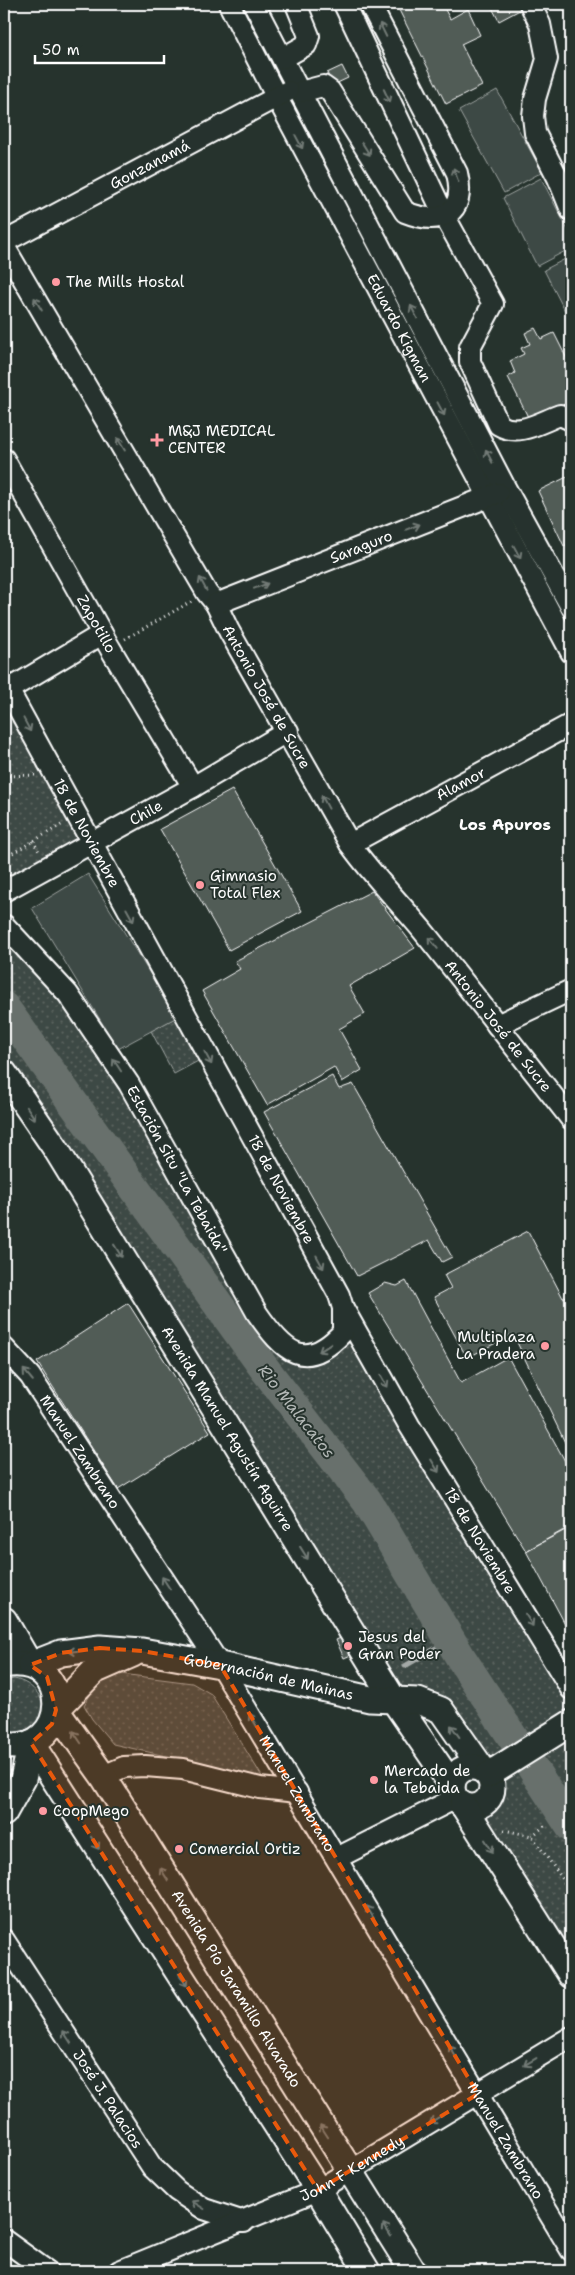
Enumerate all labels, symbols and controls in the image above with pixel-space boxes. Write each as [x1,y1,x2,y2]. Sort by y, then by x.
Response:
one-way arrow [377,23,387,38]
scale bar [35,32,164,64]
text: 50 m [42,40,80,60]
one-way arrow [382,88,392,103]
one-way arrow [294,134,304,149]
street label: Gonzanamá [106,135,194,194]
one-way arrow [361,142,371,156]
one-way arrow [451,167,461,183]
street label: Eduardo Kigman [362,270,436,386]
place label: The Mills Hostal [66,272,185,292]
marker: The Mills Hostal [50,276,62,288]
one-way arrow [33,298,43,312]
one-way arrow [409,305,418,320]
one-way arrow [437,401,446,416]
place label: M&J MEDICAL CENTER [168,421,275,458]
marker: M&J MEDICAL CENTER [150,433,164,447]
one-way arrow [115,438,125,452]
one-way arrow [484,449,494,464]
one-way arrow [405,522,420,531]
street label: Saraguro [327,526,395,568]
one-way arrow [512,545,522,560]
one-way arrow [198,577,208,592]
one-way arrow [253,581,269,590]
street label: Zapotillo [72,591,121,657]
street label: Antonio José de Sucre [218,622,315,772]
one-way arrow [23,717,32,732]
street label: Alamor [432,762,489,805]
street label: 18 de Noviembre [49,775,124,891]
one-way arrow [320,795,329,810]
street label: Chile [126,796,166,830]
district label: Los Apuros [459,814,551,835]
place label: Gimnasio Total Flex [210,866,281,903]
marker: Gimnasio Total Flex [194,879,206,891]
one-way arrow [125,908,135,923]
one-way arrow [427,937,438,950]
street label: Antonio José de Sucre [440,956,556,1096]
one-way arrow [204,1050,214,1064]
one-way arrow [112,1059,122,1073]
street label: Estación Situ "La Tebaida" [122,1082,232,1257]
one-way arrow [26,1106,36,1120]
street label: 18 de Noviembre [243,1131,319,1247]
one-way arrow [113,1243,123,1257]
one-way arrow [316,1254,326,1268]
street label: Avenida Manuel Agustín Aguirre [157,1322,298,1535]
place label: Multiplaza La Pradera [456,1327,536,1364]
marker: Multiplaza La Pradera [539,1340,551,1352]
one-way arrow [318,1343,332,1353]
water label: Rio Malacatos [254,1360,340,1462]
one-way arrow [23,1368,34,1381]
one-way arrow [380,1373,390,1387]
street label: Manuel Zambrano [35,1391,125,1513]
one-way arrow [430,1459,440,1473]
street label: 18 de Noviembre [440,1483,520,1598]
one-way arrow [299,1546,309,1560]
one-way arrow [161,1577,171,1591]
one-way arrow [523,1613,534,1627]
place label: Jesus del Gran Poder [358,1627,441,1664]
marker: Jesus del Gran Poder [342,1640,354,1652]
one-way arrow [68,1646,84,1656]
street label: Gobernación de Mainas [182,1649,356,1705]
one-way arrow [248,1714,258,1728]
one-way arrow [450,1724,460,1738]
one-way arrow [72,1731,82,1745]
street label: Manuel Zambrano [254,1732,340,1856]
place label: Mercado de la Tebaida [384,1761,471,1798]
marker: Mercado de la Tebaida [368,1774,380,1786]
place label: CoopMego [53,1801,129,1821]
marker: CoopMego [37,1805,49,1817]
one-way arrow [90,1836,100,1850]
one-way arrow [485,1838,495,1852]
place label: Comercial Ortiz [189,1839,301,1859]
marker: Comercial Ortiz [173,1843,185,1855]
one-way arrow [159,1868,169,1882]
street label: Avenida Pío Jaramillo Alvarado [167,1886,306,2091]
one-way arrow [364,1906,374,1920]
one-way arrow [177,1973,188,1987]
one-way arrow [62,2031,72,2045]
one-way arrow [447,2045,457,2059]
street label: José J. Palacios [68,2046,147,2153]
one-way arrow [523,2058,537,2068]
street label: Manuel Zambrano [463,2079,548,2203]
one-way arrow [430,2115,444,2125]
one-way arrow [319,2124,329,2138]
street label: John F Kennedy [297,2130,408,2206]
one-way arrow [192,2200,206,2210]
one-way arrow [382,2223,392,2237]

